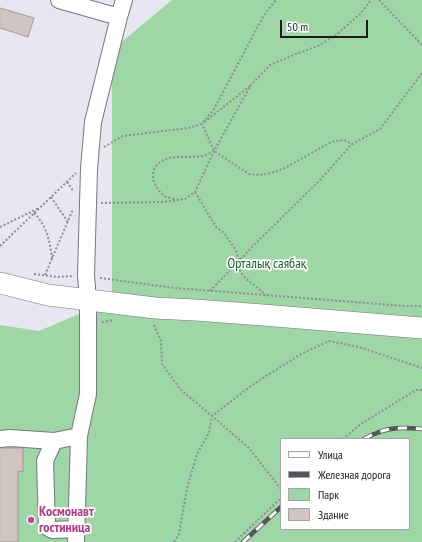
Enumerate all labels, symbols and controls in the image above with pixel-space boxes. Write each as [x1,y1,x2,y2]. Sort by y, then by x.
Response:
scale bar [282,12,370,38]
text: 50 m [287,19,308,34]
park label: Орталық саябақ [227,256,307,272]
legend [280,438,410,530]
text: Улица [318,447,343,462]
text: Железная дорога [318,467,391,482]
text: Парк [318,487,339,502]
place label: Космонавт гостиница [39,504,94,536]
text: Здание [318,507,349,522]
marker: Космонавт гостиница [26,515,36,525]

